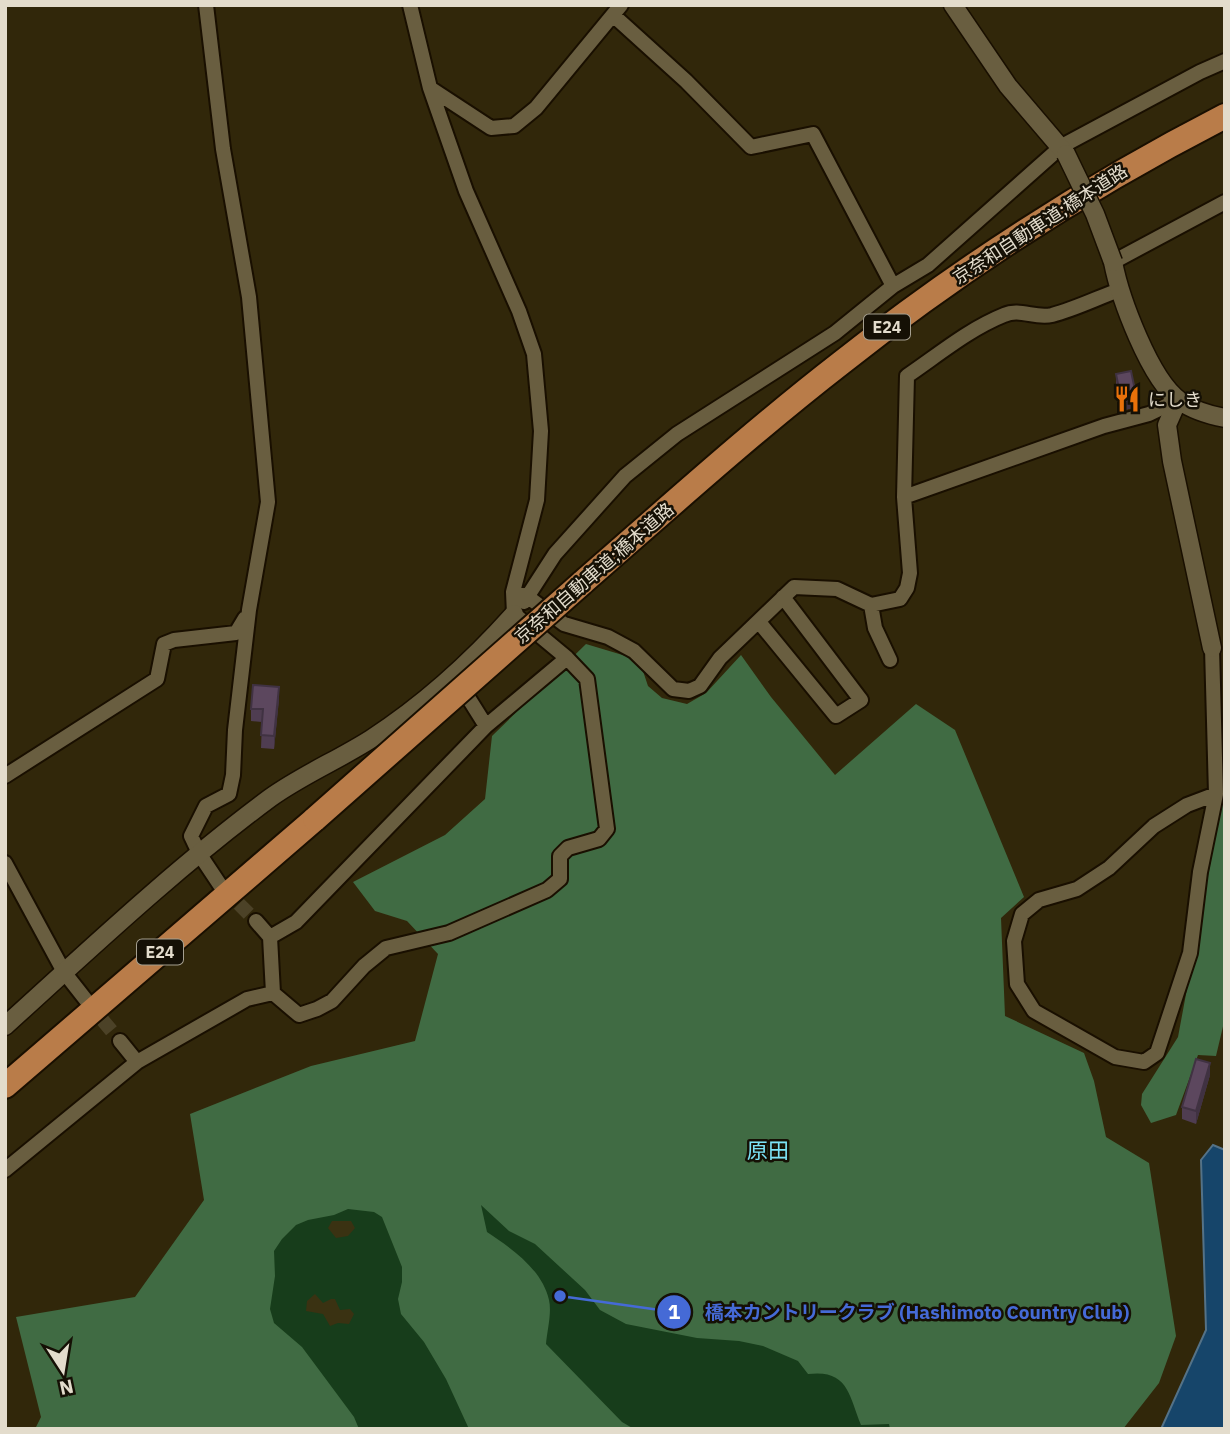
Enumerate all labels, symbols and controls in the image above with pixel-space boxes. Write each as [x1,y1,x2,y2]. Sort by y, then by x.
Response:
street label: 京奈和自動車道;橋本道路 [949,159,1131,289]
road number: E24 [864,314,910,340]
restaurant icon: にしき [1112,384,1142,414]
place label: にしき [1148,388,1202,411]
street label: 京奈和自動車道;橋本道路 [510,498,678,648]
road number: E24 [137,940,183,964]
district label: 原田 [747,1136,789,1164]
callout: 橋本カントリークラブ (Hashimoto Country Club) [656,1292,1144,1332]
text: 1 [668,1297,681,1325]
text: 橋本カントリークラブ (Hashimoto Country Club) [705,1300,1129,1324]
north arrow [28,1336,98,1406]
text: N [57,1374,76,1401]

